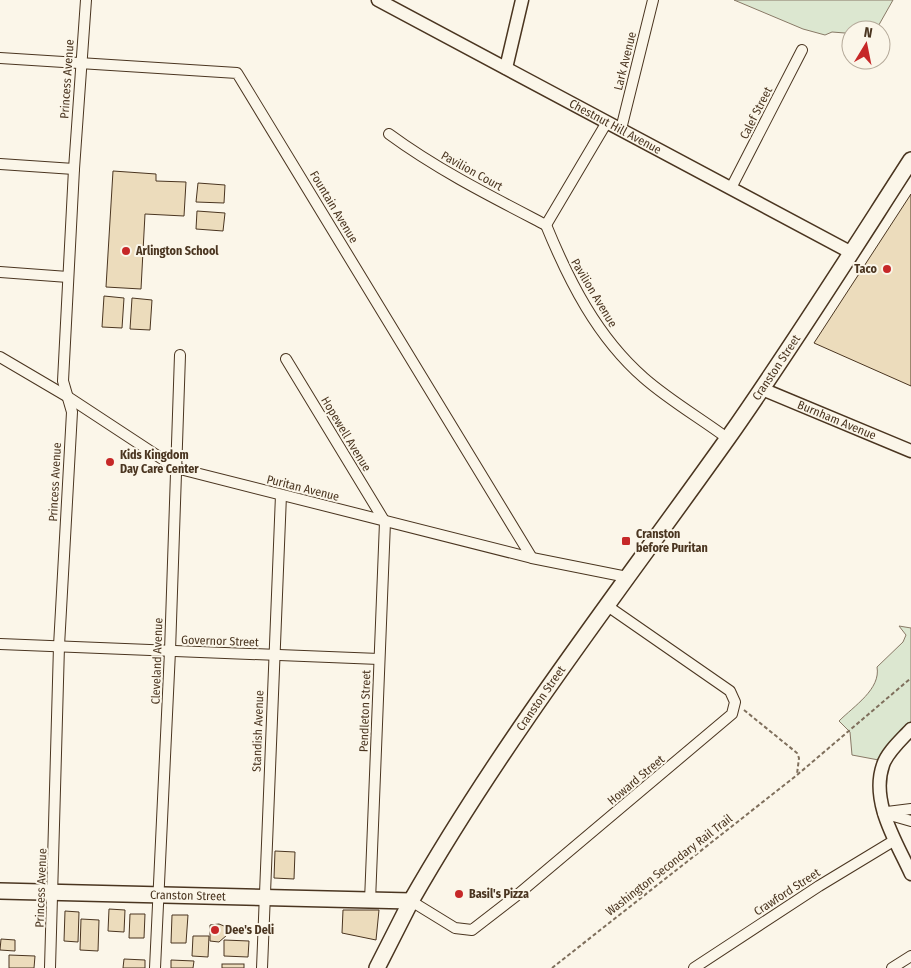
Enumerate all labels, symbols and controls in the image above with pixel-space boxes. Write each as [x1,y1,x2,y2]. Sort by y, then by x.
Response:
north arrow [841,20,891,70]
text: N [863,24,874,42]
street label: Lark Avenue [611,30,639,92]
street label: Princess Avenue [57,39,77,119]
street label: Calef Street [737,84,775,141]
street label: Chestnut Hill Avenue [567,96,664,157]
street label: Pavilion Court [439,148,505,194]
street label: Fountain Avenue [307,168,361,246]
place label: Arlington School [135,244,219,258]
marker: Arlington School [120,245,132,257]
street label: Pavilion Avenue [568,256,620,330]
place label: Taco [854,262,878,276]
marker: Taco [881,263,893,275]
street label: Cranston Street [749,332,803,403]
street label: Hopewell Avenue [318,394,374,474]
street label: Burnham Avenue [795,398,878,443]
street label: Princess Avenue [46,442,64,522]
place label: Kids Kingdom Day Care Center [120,448,199,476]
marker: Kids Kingdom Day Care Center [104,456,116,468]
street label: Puritan Avenue [265,472,341,504]
place label: Cranston before Puritan [636,527,708,555]
marker: Cranston before Puritan [620,535,632,547]
street label: Cleveland Avenue [148,617,166,705]
street label: Governor Street [181,633,259,649]
street label: Cranston Street [513,663,568,733]
street label: Pendleton Street [357,670,373,752]
street label: Standish Avenue [250,690,266,772]
street label: Howard Street [605,752,667,808]
street label: Washington Secondary Rail Trail [603,811,735,919]
street label: Princess Avenue [33,848,49,928]
street label: Crawford Street [751,865,823,919]
place label: Basil's Pizza [469,887,529,901]
street label: Cranston Street [150,888,226,903]
marker: Basil's Pizza [453,888,465,900]
place label: Dee's Deli [225,923,274,937]
marker: Dee's Deli [209,924,221,936]

